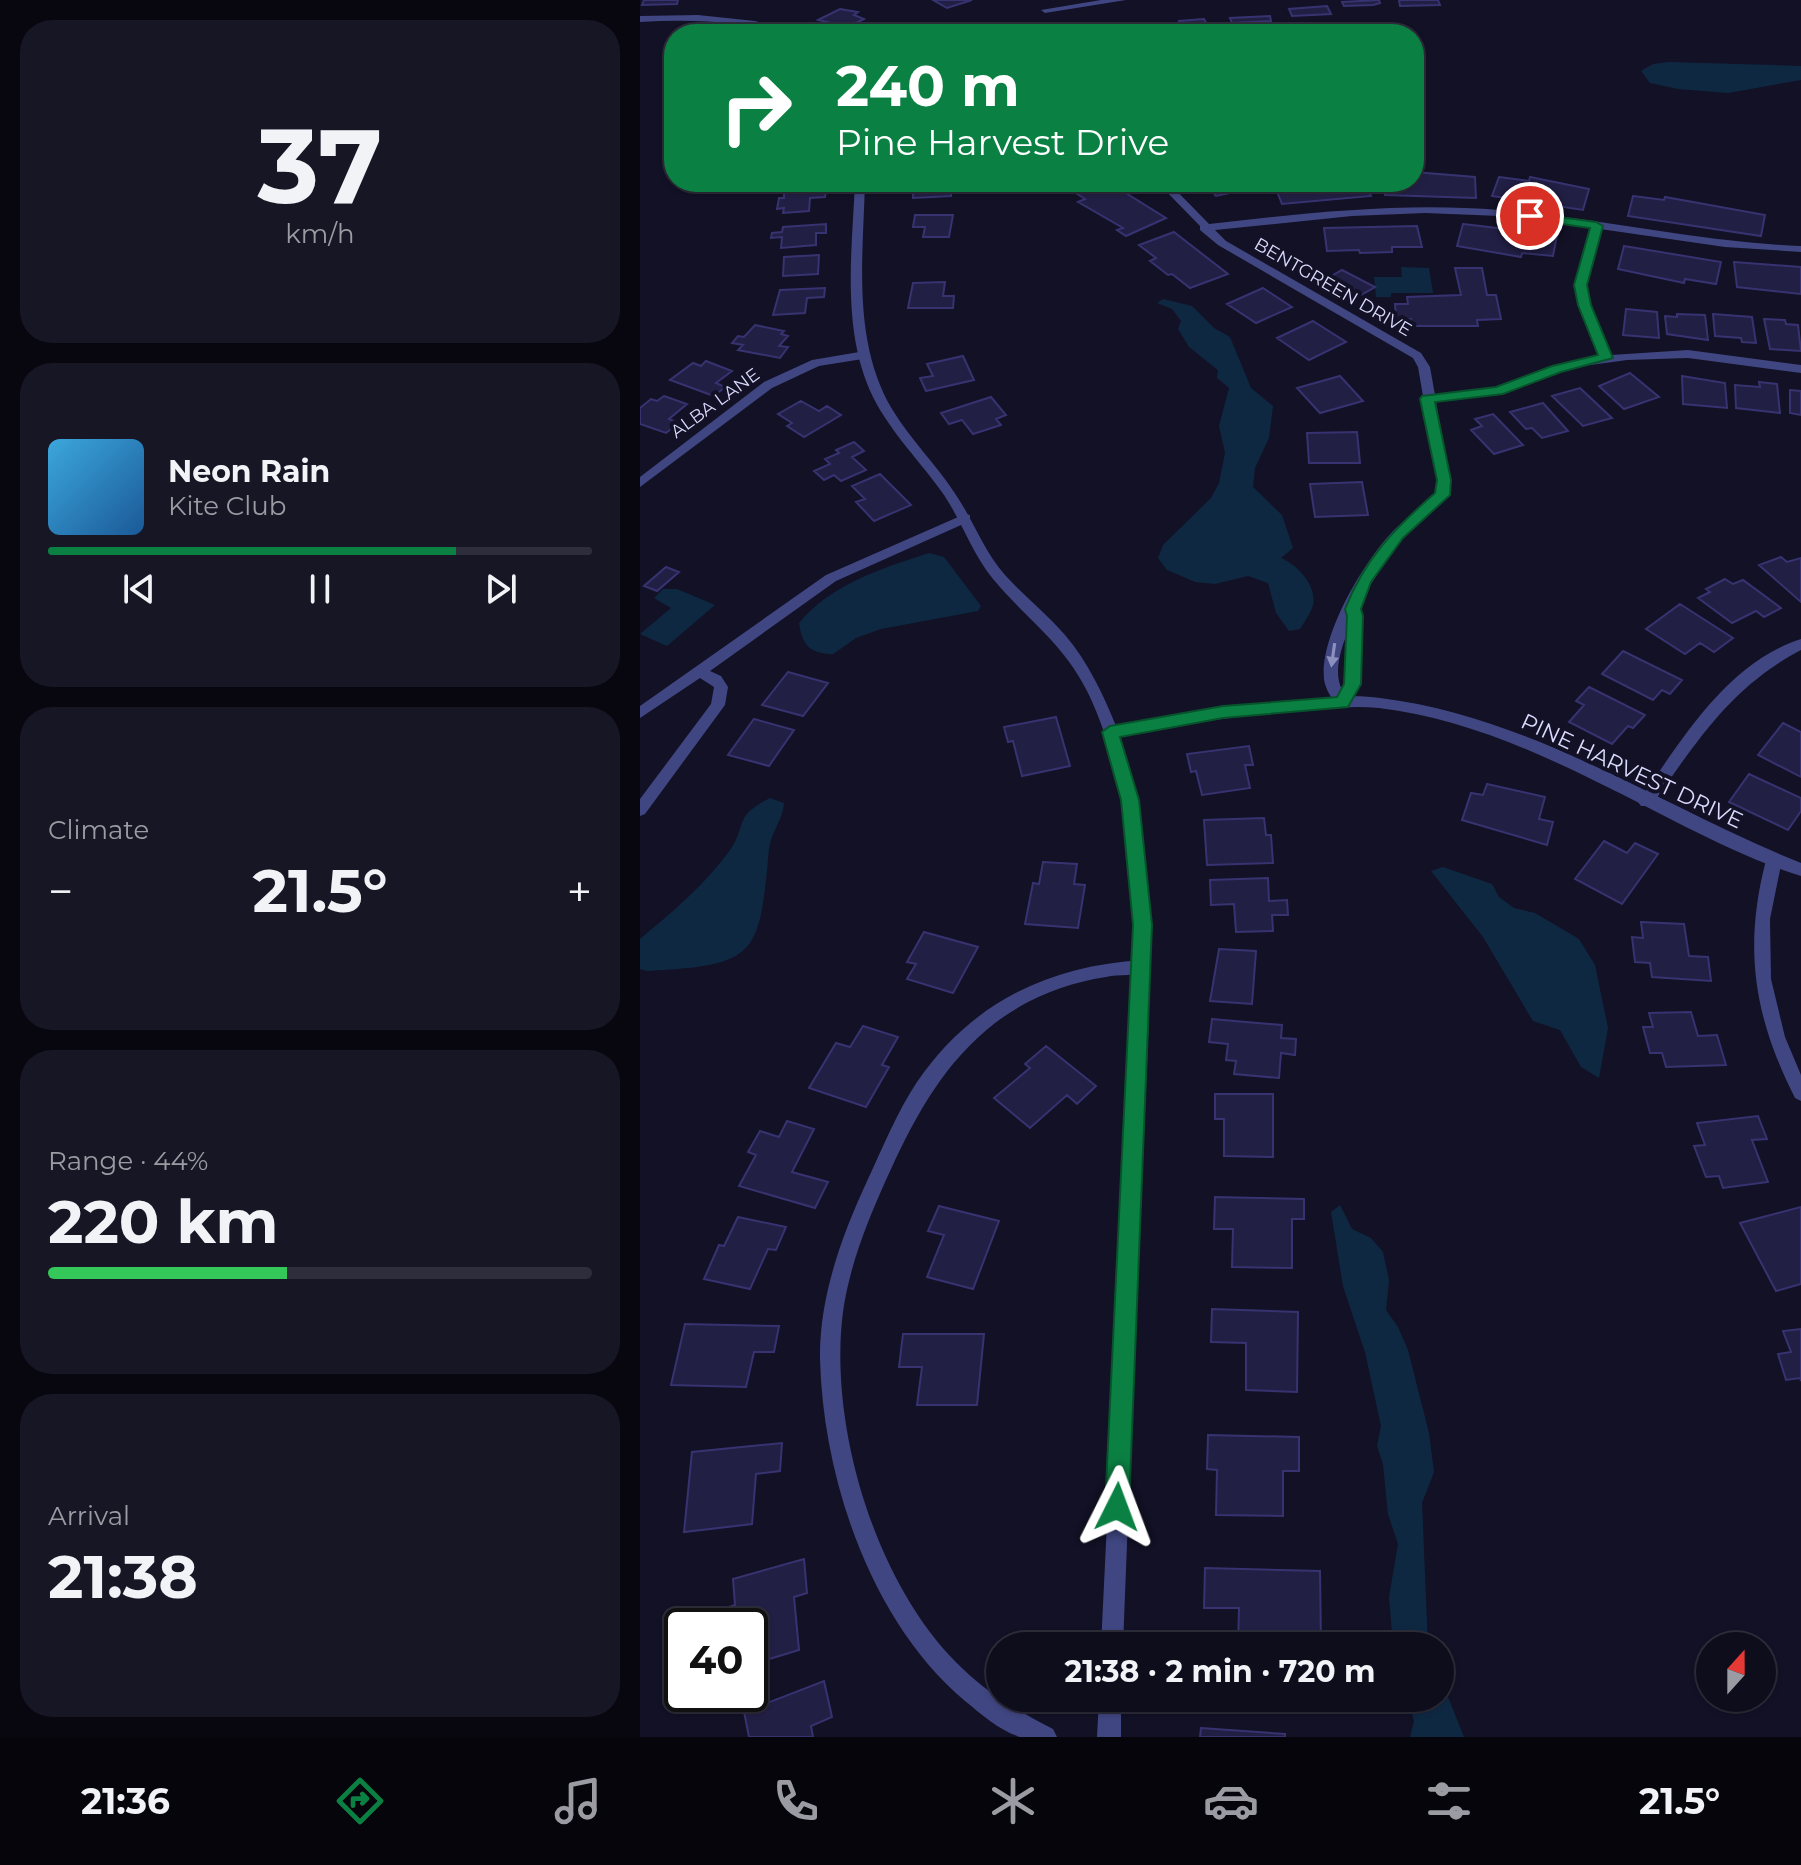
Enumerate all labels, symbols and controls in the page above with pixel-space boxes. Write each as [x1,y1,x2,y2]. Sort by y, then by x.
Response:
text: 240 m [836,52,1020,120]
icon: right [704,56,808,160]
text: 37 [257,102,383,229]
text: Pine Harvest Drive [836,120,1169,164]
pin [1496,182,1564,250]
icon: arrive [1508,194,1552,238]
text: km/h [285,218,355,250]
street label: BENTGREEN DRIVE [1250,233,1416,341]
street label: ALBA LANE [666,363,764,443]
text: Neon Rain [168,453,330,490]
text: Kite Club [168,490,286,522]
icon: previous [117,567,161,611]
icon: pause [298,567,342,611]
icon: next [479,567,523,611]
one-way arrow [1327,643,1340,668]
street label: PINE HARVEST DRIVE [1517,708,1747,834]
text: Climate [48,814,149,846]
text: 21.5° [252,854,388,927]
text: − [48,864,73,918]
text: + [567,864,592,918]
text: Range · 44% [48,1145,208,1177]
text: 220 km [48,1185,279,1258]
position arrow [1075,1465,1159,1549]
text: Arrival [48,1500,130,1532]
text: 21:38 [48,1540,198,1613]
speed limit sign: 40 [664,1608,768,1712]
north arrow [1696,1632,1776,1712]
map controls [1696,1632,1776,1712]
text: 21:38 · 2 min · 720 m [1064,1653,1376,1690]
icon: directions [332,1773,388,1829]
icon: music [550,1773,606,1829]
icon: phone [768,1773,824,1829]
icon: climate [985,1773,1041,1829]
icon: car [1203,1773,1259,1829]
icon: filters [1421,1773,1477,1829]
text: 21:36 [81,1779,170,1823]
text: 21.5° [1639,1779,1720,1823]

